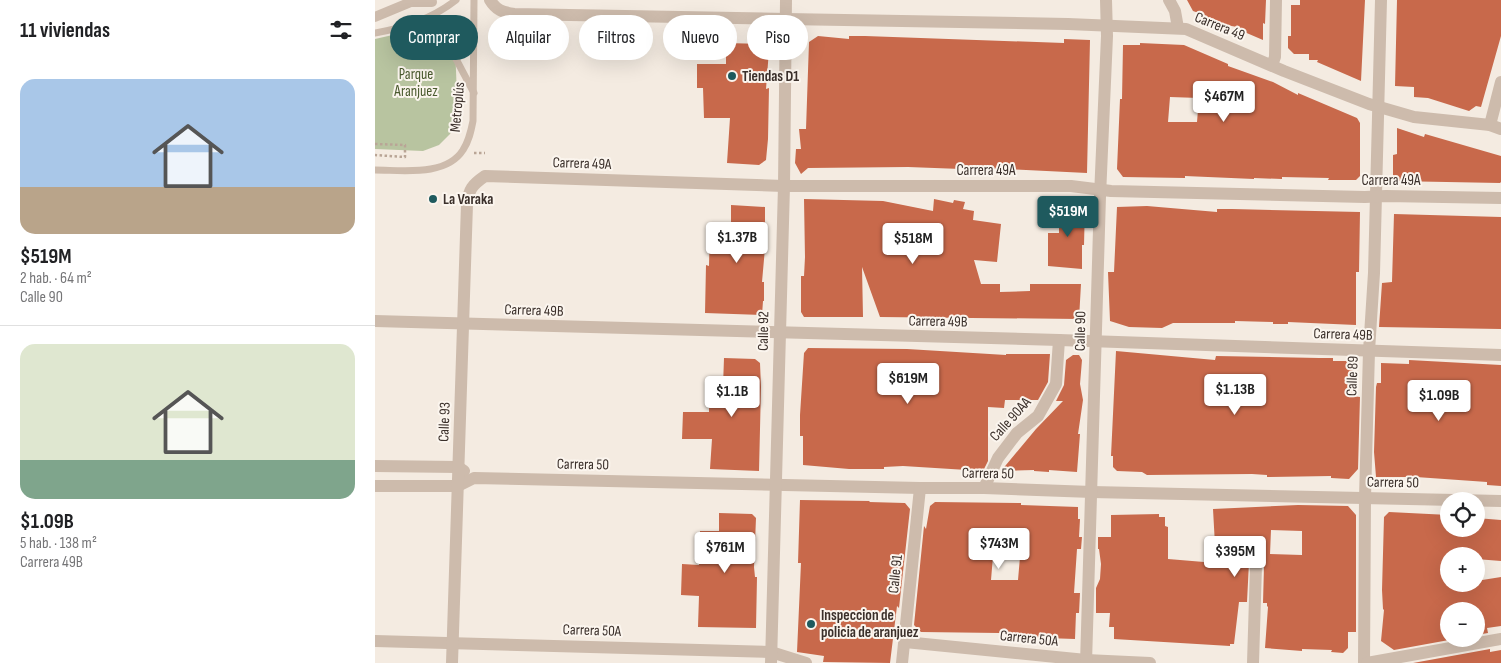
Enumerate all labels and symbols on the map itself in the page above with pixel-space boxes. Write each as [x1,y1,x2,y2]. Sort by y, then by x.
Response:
street label: Carrera 49 [1192,8,1248,45]
park label: Parque Aranjuez [393,65,438,101]
place label: Tiendas D1 [742,67,799,86]
marker: Tiendas D1 [726,70,738,82]
pin: $467M [1189,80,1259,123]
street label: Metroplús [446,81,469,133]
street label: Carrera 49A [552,153,612,174]
street label: Carrera 49A [957,161,1016,180]
street label: Carrera 49A [1362,171,1421,190]
place label: La Varaka [443,190,493,209]
marker: La Varaka [427,193,439,205]
pin: $519M [1033,196,1103,238]
pin: $1.37B [696,222,778,264]
pin: $518M [878,222,948,265]
street label: Carrera 49B [504,300,564,321]
street label: Calle 92 [754,311,773,351]
street label: Carrera 49B [908,311,968,332]
street label: Calle 90 [1071,311,1090,351]
street label: Carrera 49B [1313,324,1373,345]
street label: Calle 89 [1342,356,1363,396]
pin: $619M [873,362,943,405]
pin: $1.13B [1194,374,1276,416]
pin: $1.1B [697,376,767,418]
pin: $1.09B [1398,380,1480,422]
street label: Calle 90AA [986,393,1036,445]
street label: Calle 93 [434,402,455,442]
street label: Carrera 50 [557,455,609,474]
street label: Carrera 50 [962,464,1014,483]
street label: Carrera 50 [1367,473,1419,492]
pin: $743M [964,528,1034,570]
pin: $761M [690,532,760,574]
pin: $395M [1200,536,1270,578]
street label: Calle 91 [884,553,907,594]
place label: Inspeccion de policia de aranjuez [821,606,919,642]
marker: Inspeccion de policia de aranjuez [805,618,817,630]
street label: Carrera 50A [562,620,622,641]
street label: Carrera 50A [999,626,1060,651]

